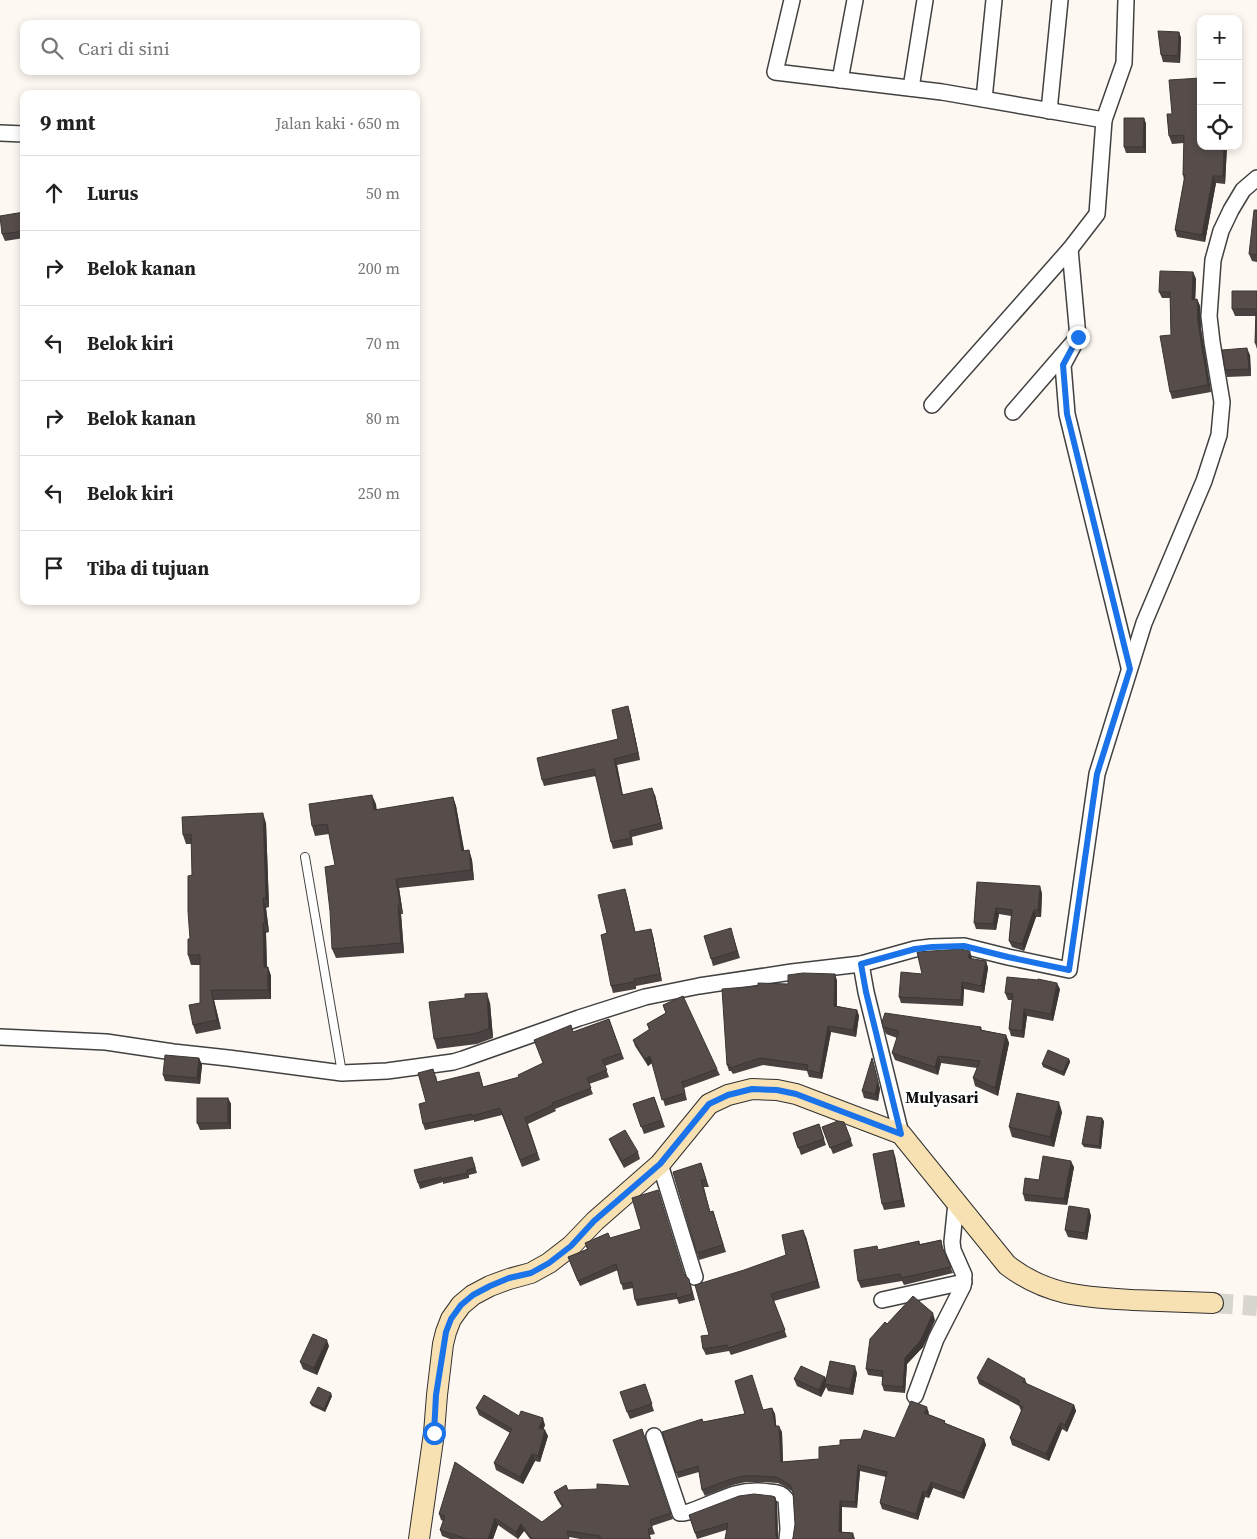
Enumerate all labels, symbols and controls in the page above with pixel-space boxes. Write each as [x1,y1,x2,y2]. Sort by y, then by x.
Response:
map controls [1197,15,1242,150]
button: + [1197,15,1242,60]
search box [20,20,420,75]
icon: search [38,34,66,62]
text: Cari di sini [78,35,170,61]
button: − [1197,60,1242,105]
button: locate [1197,105,1242,150]
text: 9 mnt [40,108,95,137]
text: Jalan kaki · 650 m [275,112,400,134]
icon: ahead [40,179,68,207]
text: Lurus [87,180,138,206]
text: 50 m [366,182,400,204]
icon: right [40,254,68,282]
text: Belok kanan [87,255,196,281]
text: 200 m [358,257,400,279]
route end [1067,326,1090,349]
icon: left [40,329,68,357]
text: Belok kiri [87,330,174,356]
text: 70 m [366,332,400,354]
icon: right [40,404,68,432]
text: Belok kanan [87,405,196,431]
text: 80 m [366,407,400,429]
icon: left [40,479,68,507]
text: Belok kiri [87,480,174,506]
text: 250 m [358,482,400,504]
icon: arrive [40,554,68,582]
text: Tiba di tujuan [87,555,209,581]
district label: Mulyasari [905,1086,979,1108]
route start [423,1422,446,1445]

